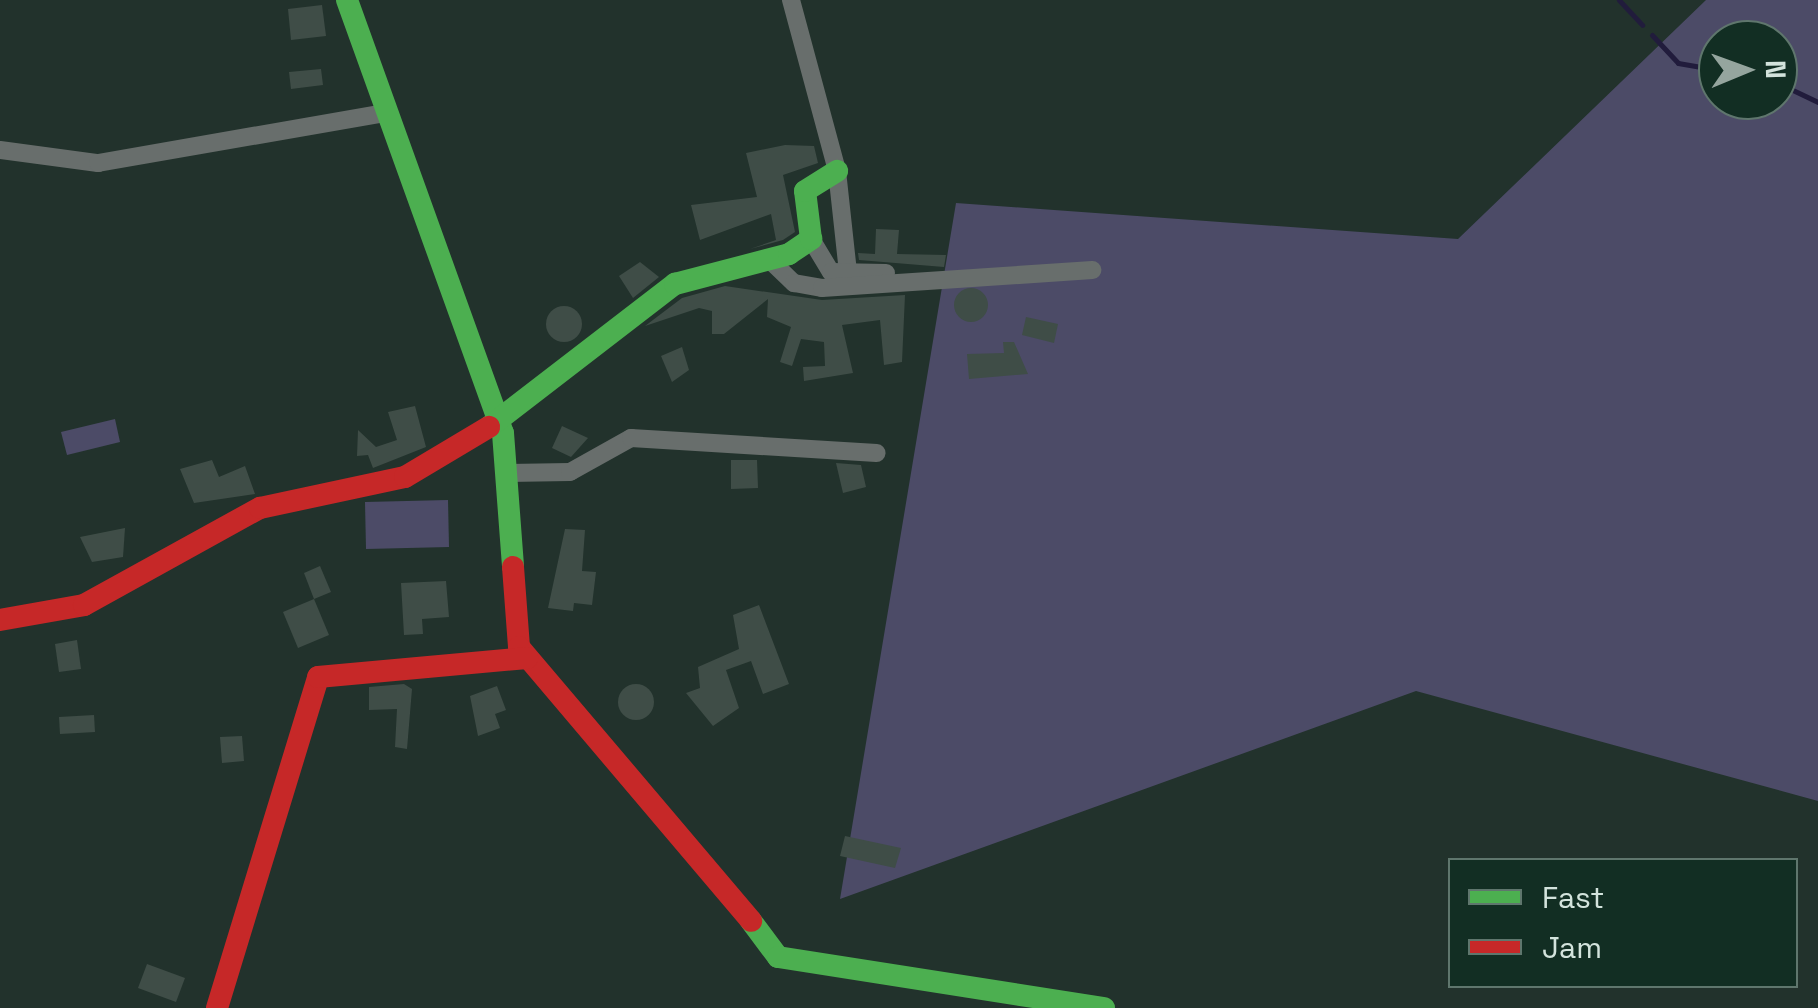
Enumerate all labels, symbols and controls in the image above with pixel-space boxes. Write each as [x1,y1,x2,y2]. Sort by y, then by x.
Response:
north arrow [1698,20,1798,120]
text: N [1758,60,1794,79]
legend [1448,858,1798,988]
text: Fast [1542,878,1604,917]
text: Jam [1542,928,1602,967]

